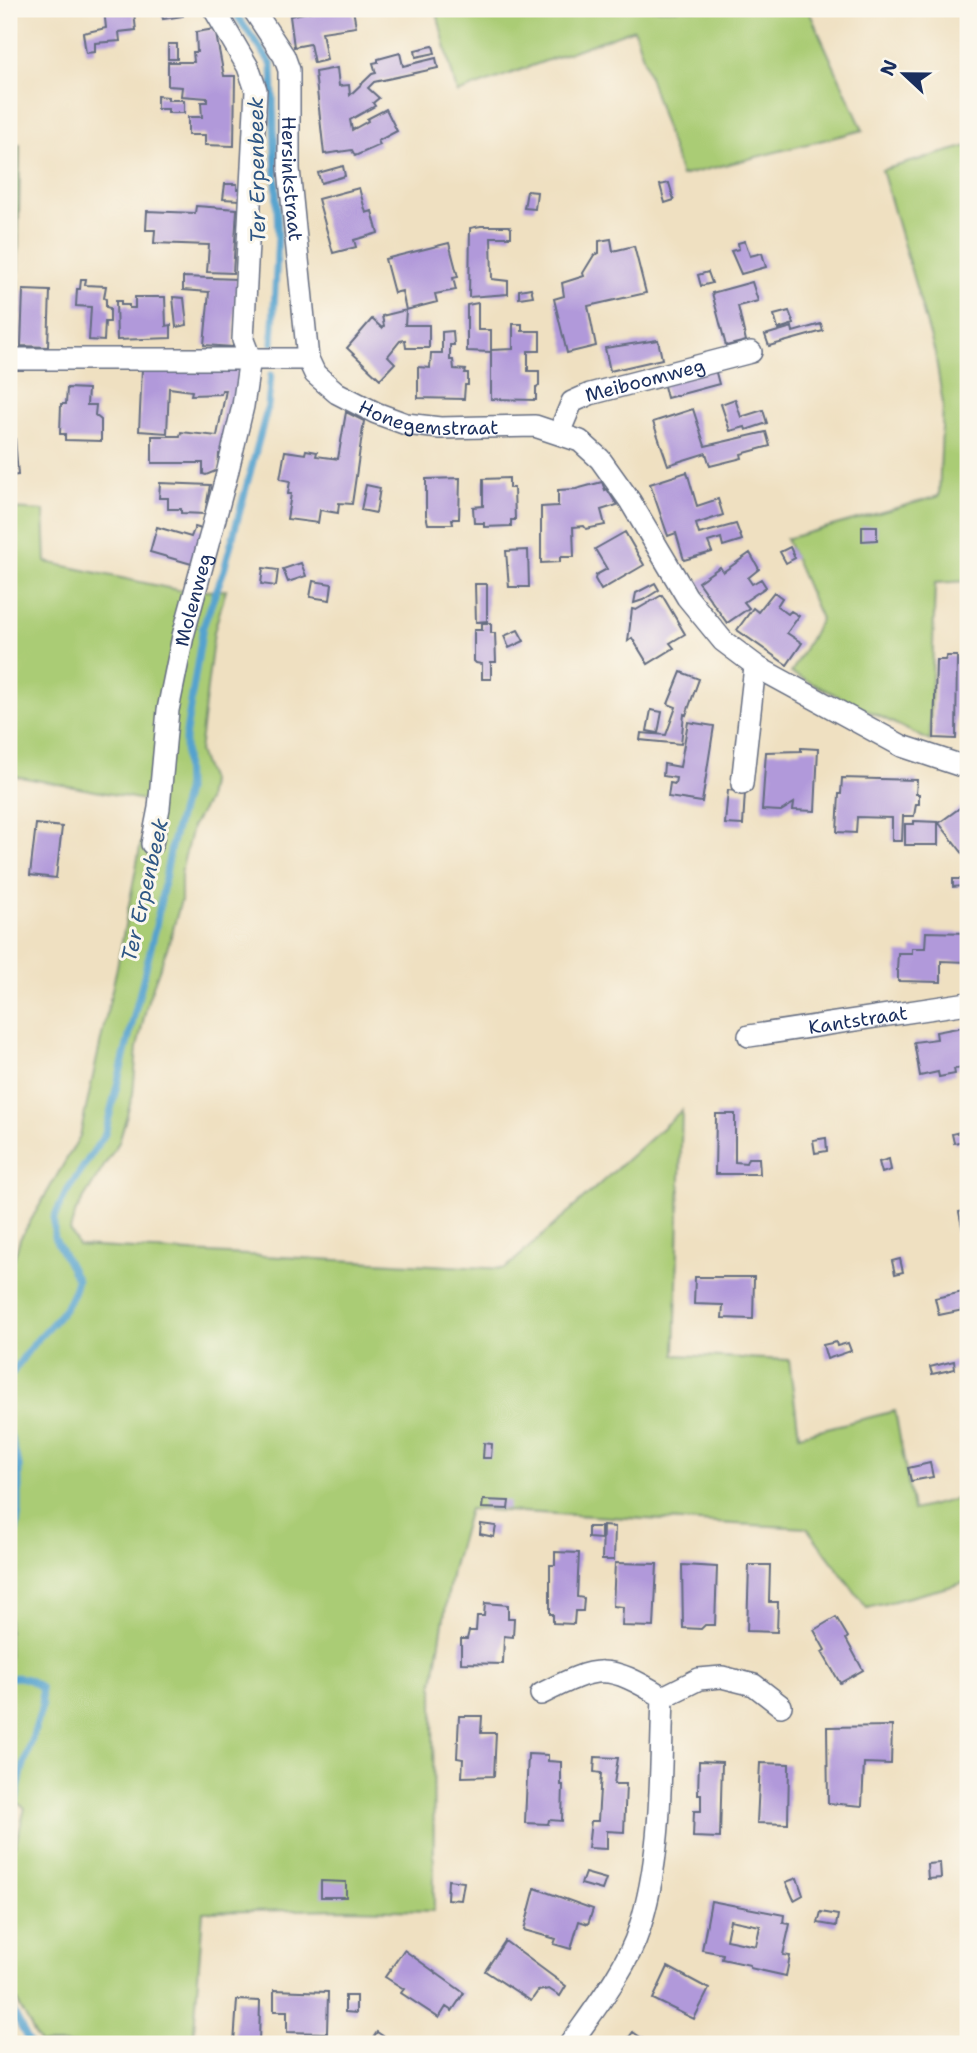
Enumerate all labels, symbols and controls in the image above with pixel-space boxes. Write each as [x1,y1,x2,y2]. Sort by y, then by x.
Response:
north arrow [869,38,939,108]
text: N [874,56,903,79]
water label: Ter Erpenbeek [242,97,272,243]
street label: Hersinkstraat [277,116,309,242]
street label: Meiboomweg [582,352,707,407]
street label: Honegemstraat [355,394,499,441]
street label: Molenweg [169,550,217,649]
water label: Ter Erpenbeek [115,816,175,964]
street label: Kantstraat [807,1000,909,1039]

